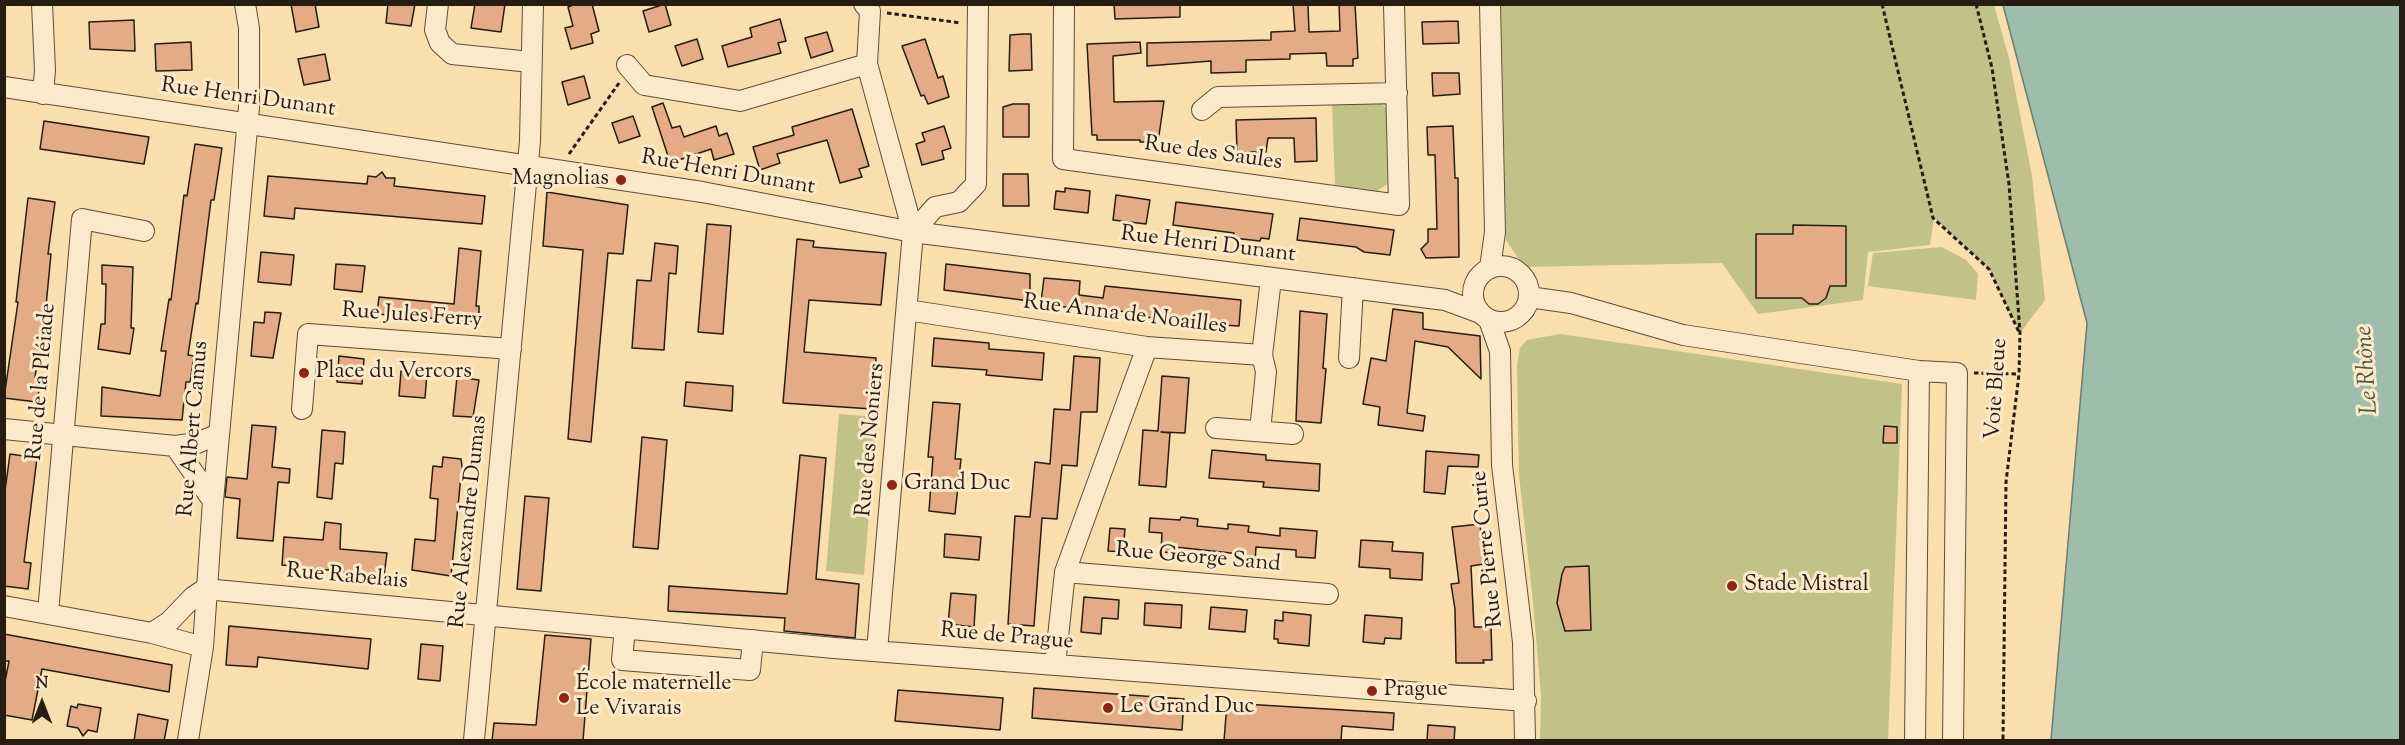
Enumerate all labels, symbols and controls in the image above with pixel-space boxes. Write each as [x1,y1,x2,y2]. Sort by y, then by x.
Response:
street label: Rue Henri Dunant [159,74,337,124]
street label: Rue des Saules [1142,132,1284,178]
street label: Rue Henri Dunant [639,146,817,202]
place label: Magnolias [512,167,609,193]
marker: Magnolias [614,173,628,187]
street label: Rue Henri Dunant [1119,222,1297,270]
street label: Rue Anna de Noailles [1022,290,1228,342]
street label: Rue Jules Ferry [341,299,483,335]
street label: Rue de la Pléiade [23,302,63,462]
water label: Le Rhône [2352,325,2386,415]
street label: Voie Bleue [1981,337,2015,441]
street label: Rue Albert Camus [174,340,216,518]
place label: Place du Vercors [316,360,472,386]
street label: Rue des Noniers [852,362,892,518]
marker: Place du Vercors [297,366,311,380]
street label: Rue Alexandre Dumas [446,414,494,630]
street label: Rue Pierre Curie [1468,469,1510,629]
place label: Grand Duc [904,472,1010,498]
marker: Grand Duc [885,478,899,492]
street label: Rue George Sand [1114,539,1282,579]
street label: Rue Rabelais [285,560,409,596]
place label: Stade Mistral [1744,573,1869,599]
marker: Stade Mistral [1725,579,1739,593]
street label: Rue de Prague [939,619,1075,657]
place label: École maternelle Le Vivarais [576,672,731,724]
north arrow [12,673,72,733]
text: N [36,673,48,696]
place label: Prague [1384,678,1448,704]
marker: Prague [1365,684,1379,698]
marker: École maternelle Le Vivarais [557,691,571,705]
place label: Le Grand Duc [1120,695,1255,721]
marker: Le Grand Duc [1101,701,1115,715]

